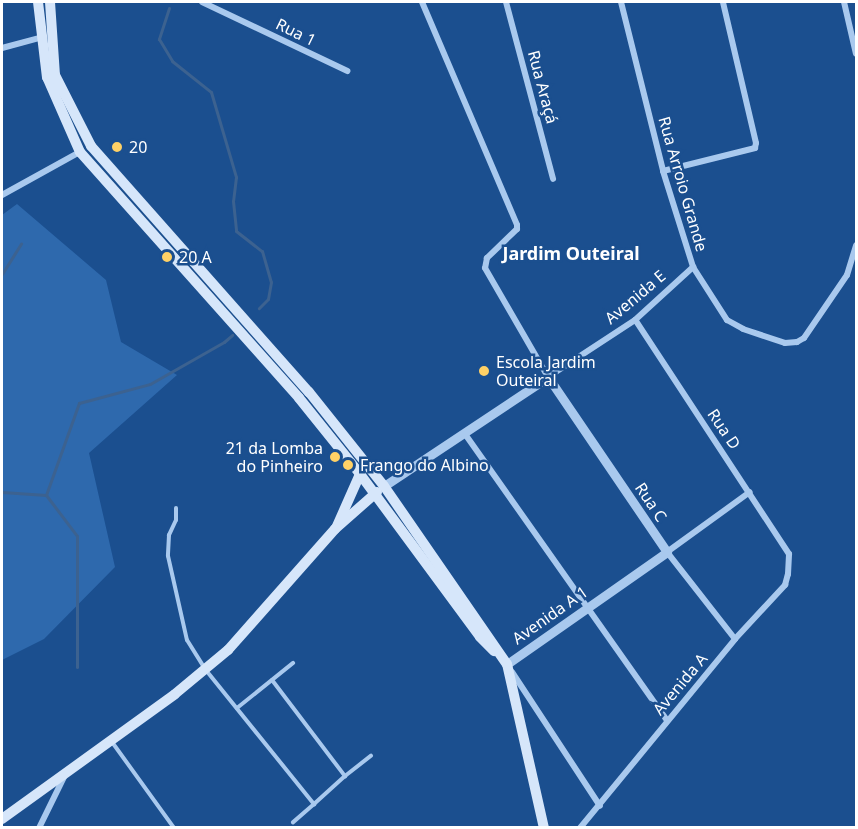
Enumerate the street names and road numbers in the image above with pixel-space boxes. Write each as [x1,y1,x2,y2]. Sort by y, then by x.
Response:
street label: Rua 1 [273,14,319,50]
street label: Rua Araçá [524,48,562,126]
street label: Rua Arroio Grande [655,114,711,254]
street label: Avenida E [601,266,669,328]
street label: Rua D [704,405,744,453]
street label: Rua C [631,479,671,525]
street label: Avenida A 1 [508,582,592,648]
street label: Avenida A [649,649,711,719]

